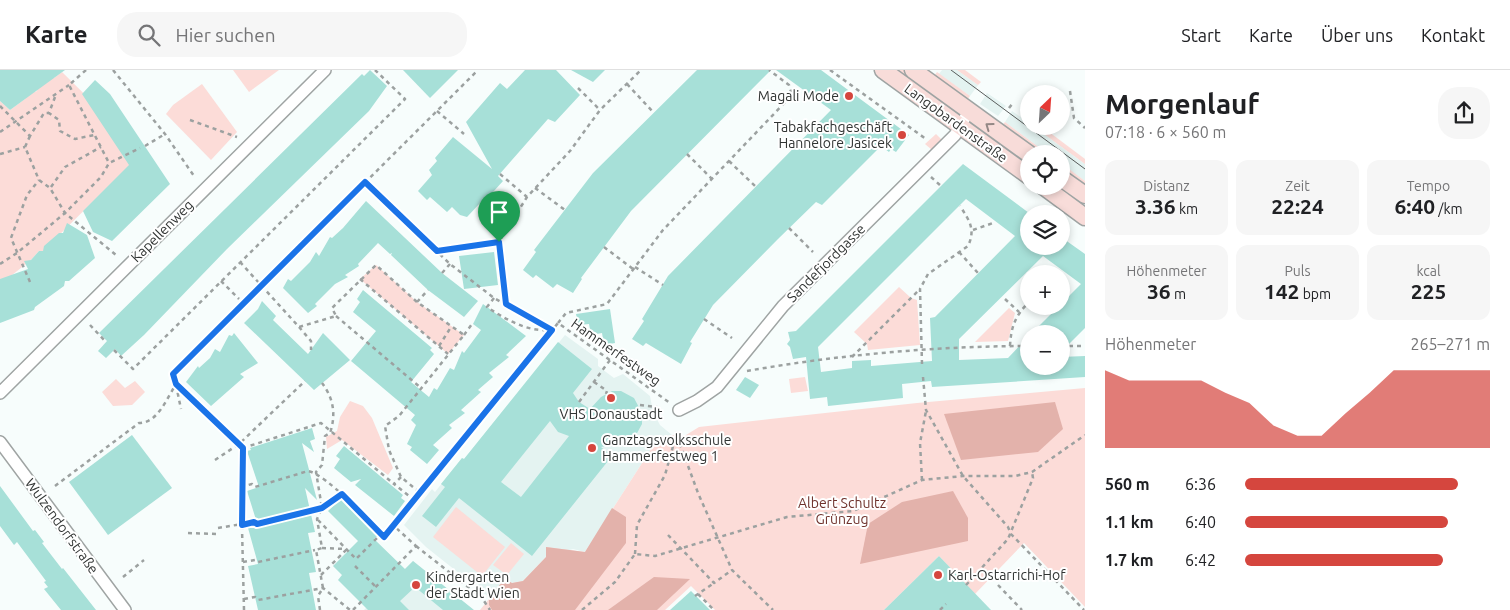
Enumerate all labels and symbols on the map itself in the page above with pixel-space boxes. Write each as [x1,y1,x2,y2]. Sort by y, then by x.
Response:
street label: Langobardenstraße [901,80,1011,166]
north arrow [1020,85,1070,135]
place label: Magali Mode [758,88,839,104]
marker: Magali Mode [843,90,855,102]
place label: Tabakfachgeschäft Hannelore Jasicek [774,119,892,151]
one-way arrow [985,123,995,132]
marker: Tabakfachgeschäft Hannelore Jasicek [896,129,908,141]
pin [478,191,520,242]
street label: Kapellenweg [128,197,196,265]
street label: Sandefjordgasse [784,221,868,305]
street label: Hammerfestweg [568,315,664,389]
marker: VHS Donaustadt [605,392,617,404]
place label: VHS Donaustadt [560,406,663,422]
place label: Ganztagsvolksschule Hammerfestweg 1 [602,432,732,464]
marker: Ganztagsvolksschule Hammerfestweg 1 [586,442,598,454]
street label: Wulzendorfstraße [22,475,102,577]
park label: Albert Schultz Grünzug [798,495,886,527]
place label: Karl-Ostarrichi-Hof [948,567,1066,583]
place label: Kindergarten der Stadt Wien [426,569,520,601]
marker: Karl-Ostarrichi-Hof [932,569,944,581]
marker: Kindergarten der Stadt Wien [410,579,422,591]

